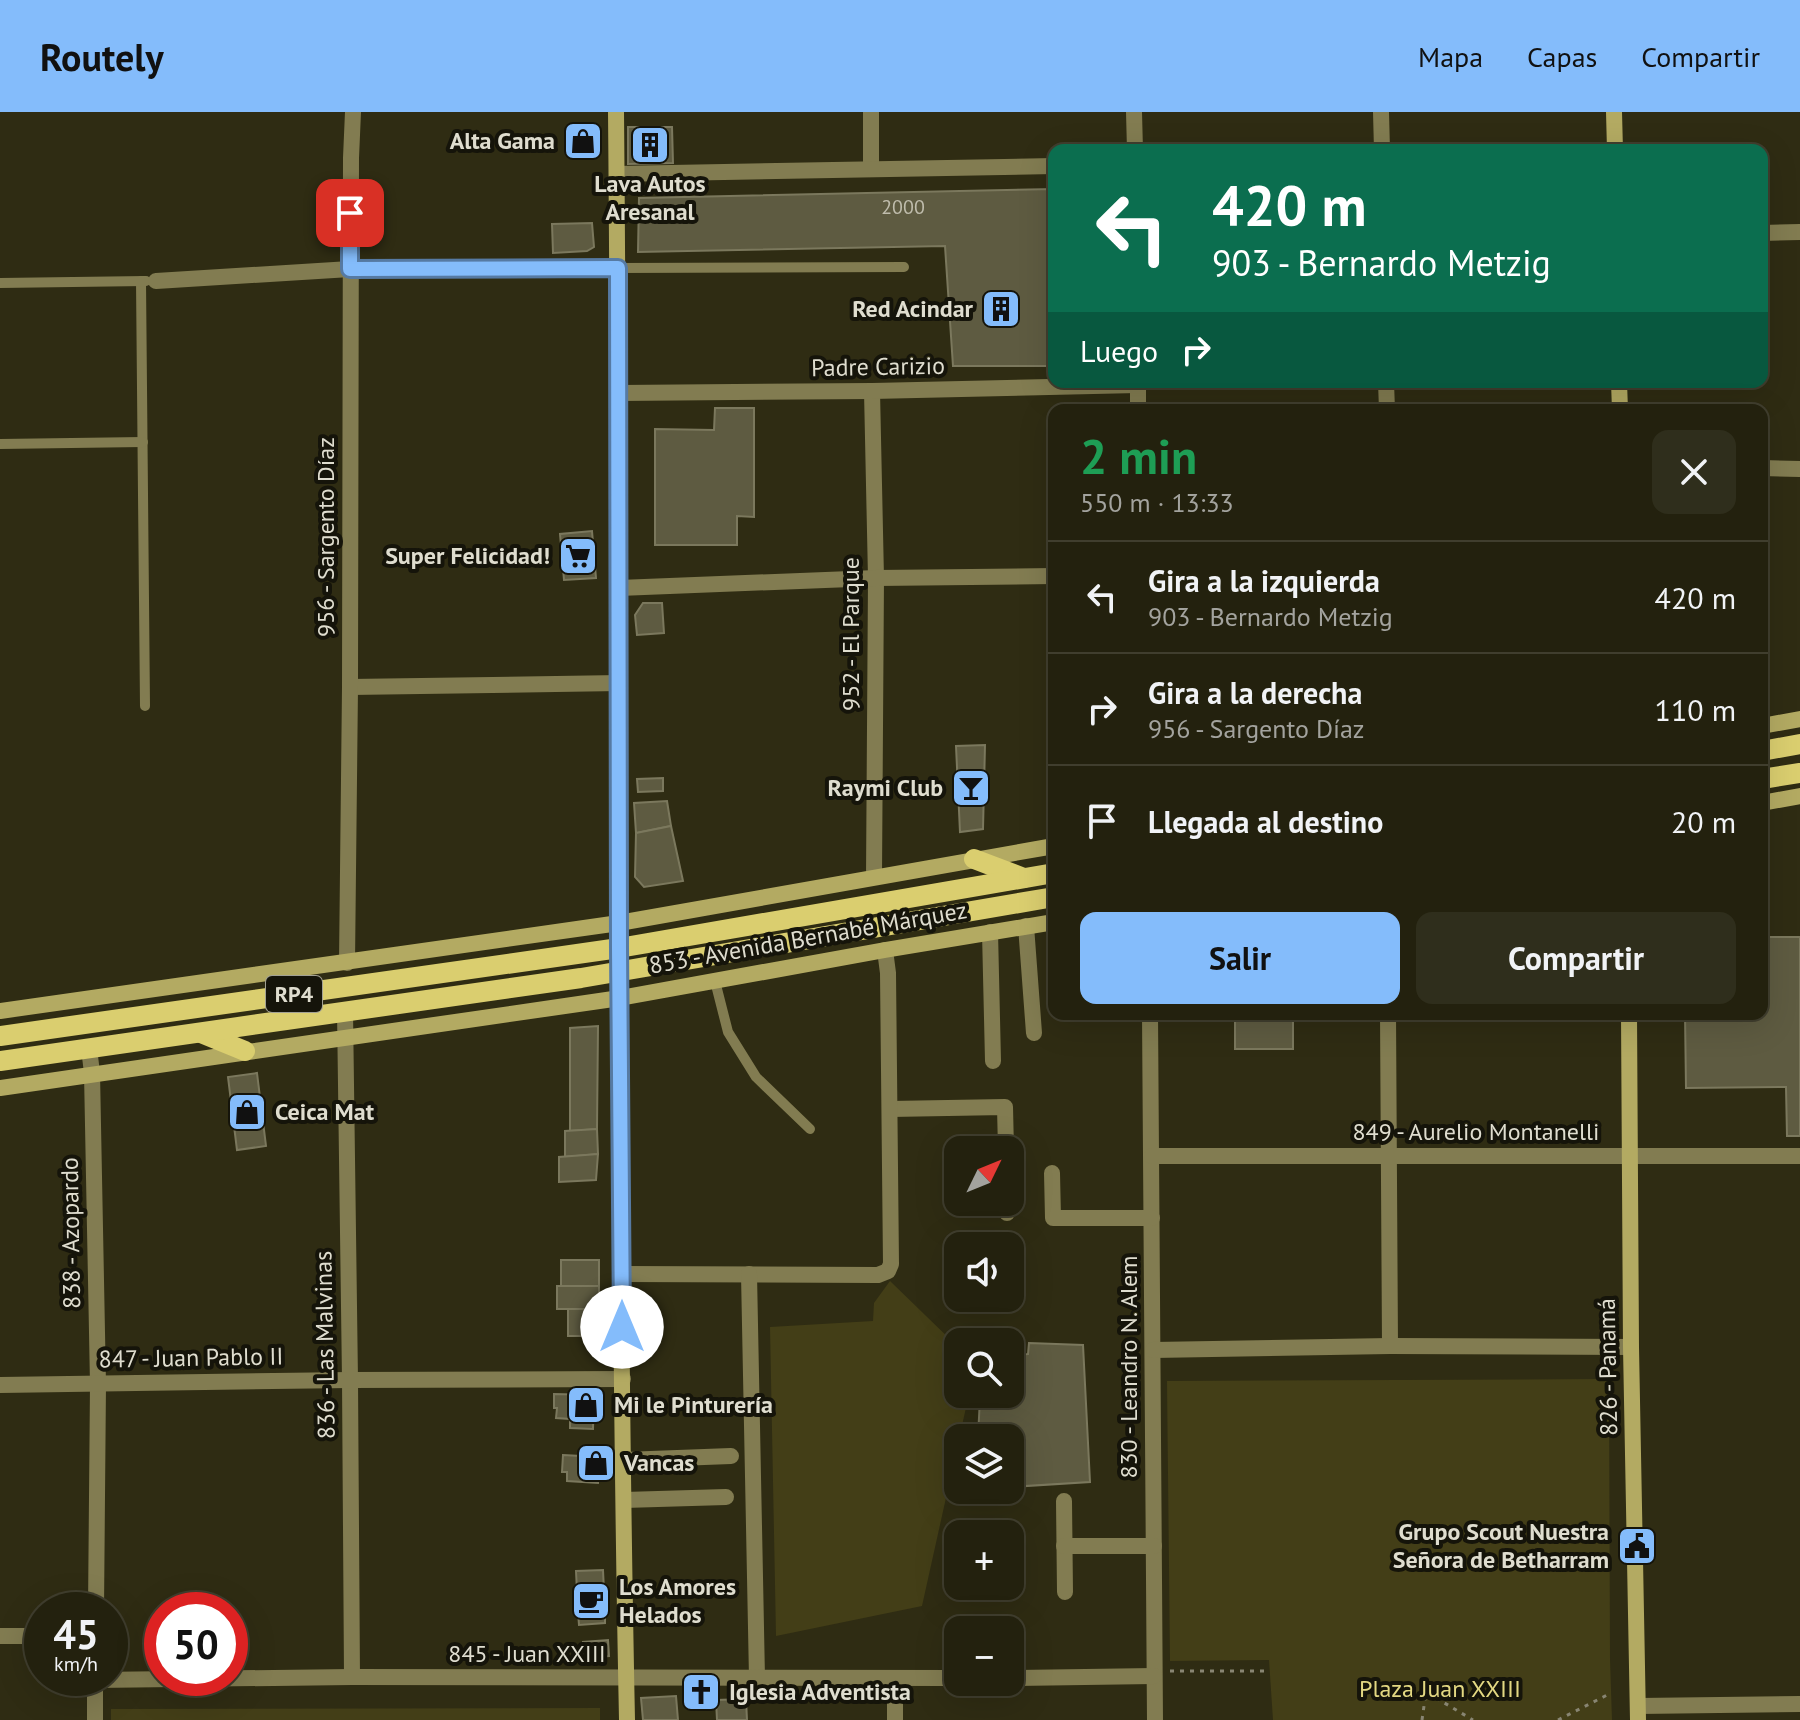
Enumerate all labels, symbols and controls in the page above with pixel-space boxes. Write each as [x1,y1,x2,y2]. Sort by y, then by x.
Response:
text: Routely [40,32,164,81]
text: Mapa [1418,38,1483,75]
text: Capas [1527,38,1597,75]
text: Compartir [1641,38,1760,75]
shop icon: Alta Gama [562,120,604,162]
building icon: Lava Autos Aresanal [629,124,671,166]
place label: Alta Gama [450,125,555,156]
place label: Lava Autos Aresanal [594,168,706,227]
text: 420 m [1212,169,1367,241]
icon: left [1080,176,1184,280]
pin [316,179,384,247]
icon: arrive [328,191,372,235]
house number: 2000 [881,194,925,220]
text: 903 - Bernardo Metzig [1212,239,1551,286]
building icon: Red Acindar [980,288,1022,330]
place label: Red Acindar [852,293,974,324]
icon: right [1174,328,1218,372]
text: Luego [1080,331,1158,370]
street label: Padre Carizio [811,350,945,383]
text: 2 min [1080,425,1197,487]
button: close [1652,430,1736,514]
street label: 956 - Sargento Díaz [310,437,341,637]
text: 550 m · 13:33 [1080,486,1234,519]
supermarket icon: Super Felicidad! [557,535,599,577]
place label: Super Felicidad! [385,540,550,571]
street label: 952 - El Parque [835,557,866,711]
text: Gira a la izquierda [1148,561,1380,600]
icon: left [1080,575,1124,619]
text: 420 m [1655,578,1736,617]
text: 903 - Bernardo Metzig [1148,600,1393,633]
text: Gira a la derecha [1148,673,1362,712]
icon: right [1080,687,1124,731]
text: 110 m [1655,690,1736,729]
text: 956 - Sargento Díaz [1148,712,1364,745]
bar icon: Raymi Club [950,767,992,809]
place label: Raymi Club [827,772,943,803]
icon: arrive [1080,799,1124,843]
text: Llegada al destino [1148,802,1383,841]
text: 20 m [1671,802,1736,841]
street label: 853 - Avenida Bernabé Márquez [647,894,969,981]
button: Salir [1080,912,1400,1004]
button: Compartir [1416,912,1736,1004]
road number: RP4 [266,976,322,1012]
shop icon: Ceica Mat [226,1091,268,1133]
place label: Ceica Mat [275,1096,375,1127]
street label: 849 - Aurelio Montanelli [1353,1116,1599,1147]
north arrow [944,1136,1024,1216]
map controls [944,1136,1024,1696]
street label: 838 - Azopardo [54,1157,87,1309]
button: sound [944,1232,1024,1312]
street label: 836 - Las Malvinas [307,1251,342,1439]
street label: 830 - Leandro N. Alem [1113,1255,1144,1479]
position arrow [580,1285,664,1369]
street label: 826 - Panamá [1591,1298,1624,1436]
button: search [944,1328,1024,1408]
street label: 847 - Juan Pablo II [98,1340,284,1375]
shop icon: Mi le Pinturería [565,1384,607,1426]
place label: Mi le Pinturería [614,1389,773,1420]
button: layers [944,1424,1024,1504]
shop icon: Vancas [575,1442,617,1484]
place label: Vancas [623,1447,695,1478]
place label: Grupo Scout Nuestra Señora de Betharram [1393,1516,1609,1575]
button: + [944,1520,1024,1600]
public building icon: Grupo Scout Nuestra Señora de Betharram [1616,1525,1658,1567]
place label: Los Amores Helados [619,1571,736,1630]
cafe icon: Los Amores Helados [570,1580,612,1622]
speed limit sign: 50 [144,1592,248,1696]
text: 45 [53,1608,99,1660]
button: − [944,1616,1024,1696]
street label: 845 - Juan XXIII [448,1638,606,1669]
text: km/h [54,1651,98,1677]
church icon: Iglesia Adventista [680,1671,722,1713]
park label: Plaza Juan XXIII [1359,1673,1521,1704]
place label: Iglesia Adventista [729,1676,911,1707]

